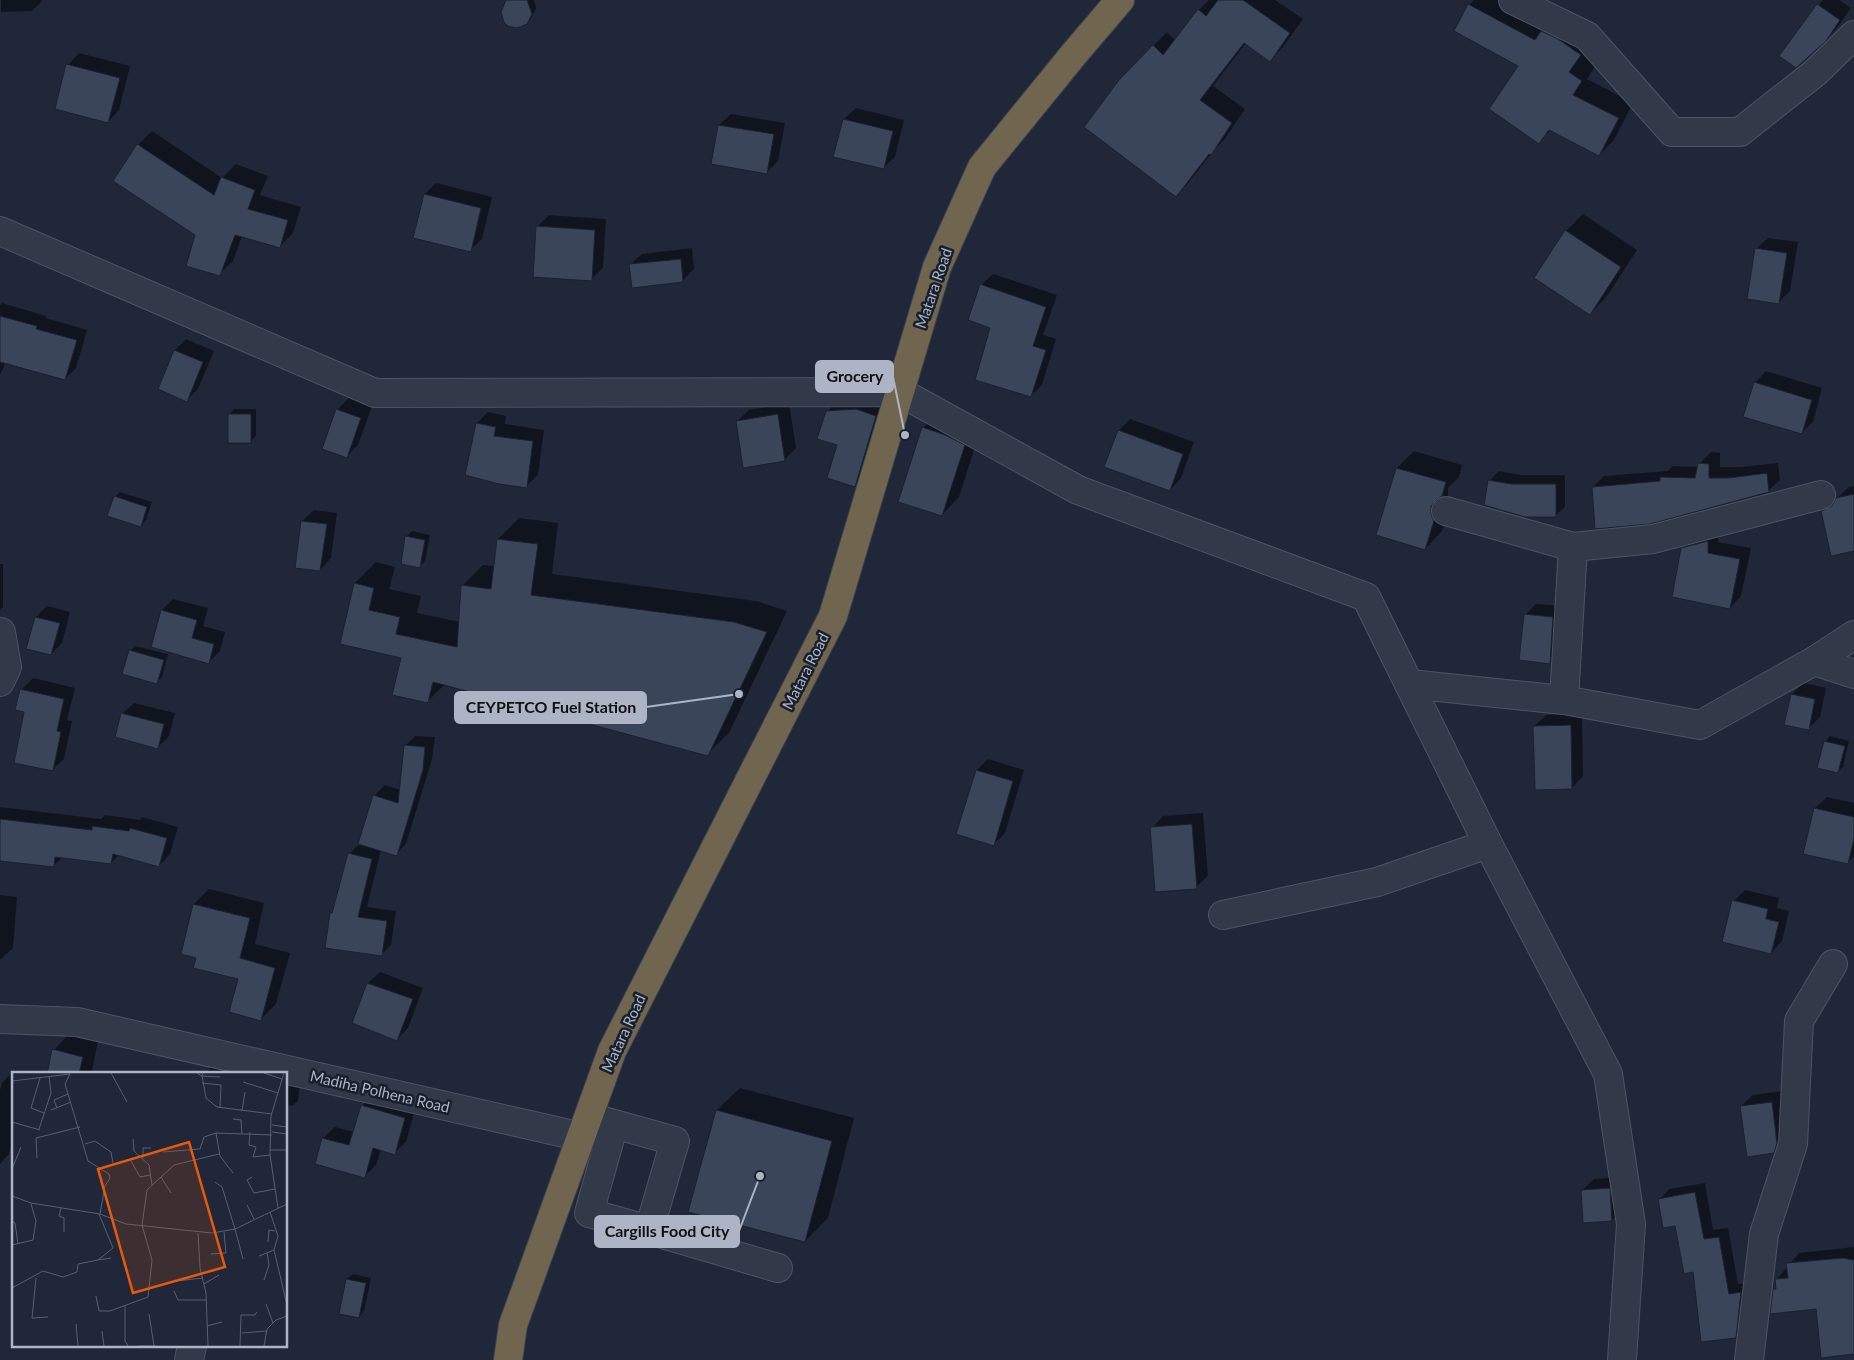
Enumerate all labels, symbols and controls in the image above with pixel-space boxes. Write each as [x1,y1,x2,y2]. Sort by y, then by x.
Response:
street label: Matara Road [911,245,955,331]
callout: Grocery [816,361,893,392]
text: Grocery [827,366,884,385]
street label: Matara Road [778,630,832,712]
callout: CEYPETCO Fuel Station [455,692,646,723]
text: CEYPETCO Fuel Station [466,697,636,716]
street label: Matara Road [597,991,649,1075]
street label: Madiha Polhena Road [308,1066,452,1116]
inset map [12,1072,288,1348]
callout: Cargills Food City [595,1216,739,1247]
text: Cargills Food City [605,1221,730,1240]

